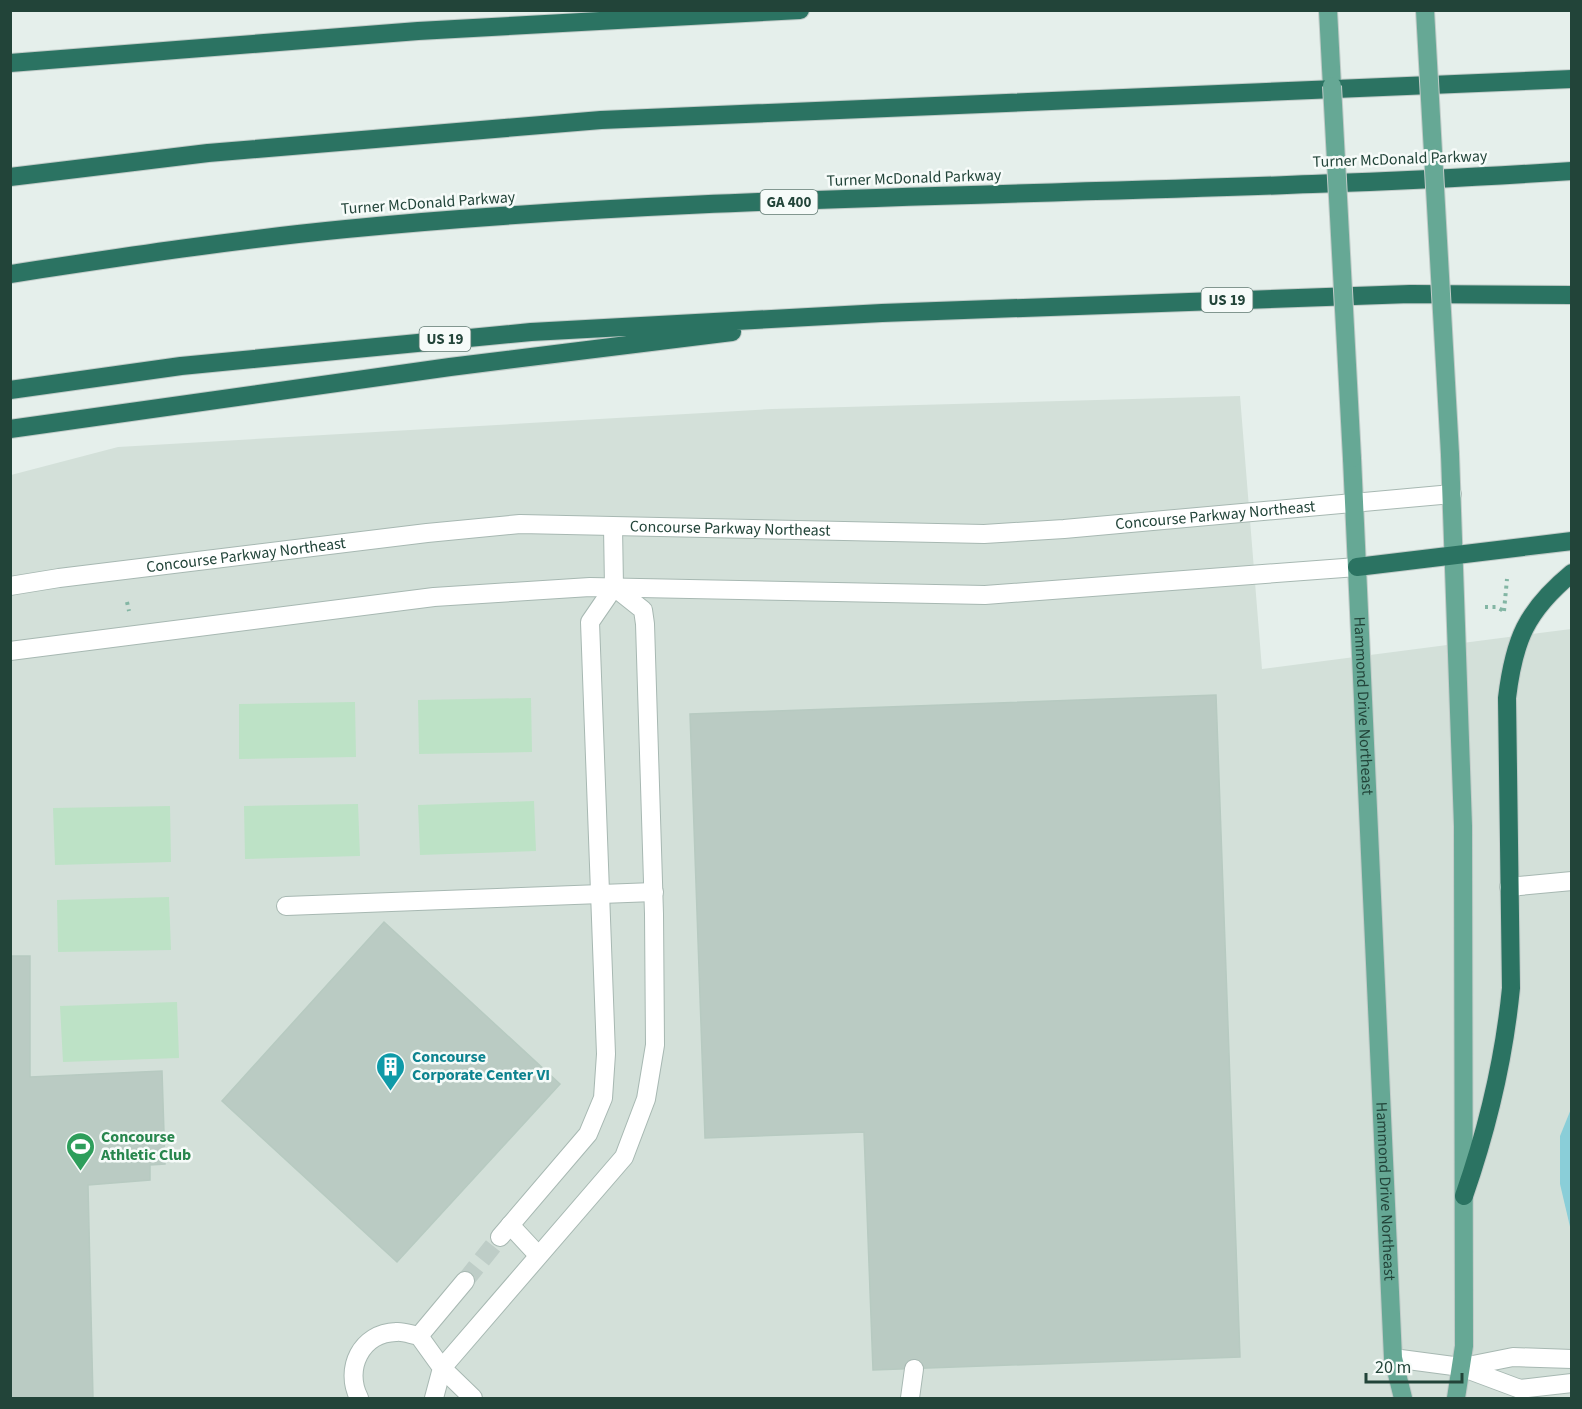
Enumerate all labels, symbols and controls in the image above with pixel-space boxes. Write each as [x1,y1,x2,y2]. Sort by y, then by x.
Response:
street label: Turner McDonald Parkway [1312,145,1488,173]
street label: Turner McDonald Parkway [826,164,1002,192]
street label: Turner McDonald Parkway [340,186,516,220]
road number: GA 400 [760,190,818,214]
road number: US 19 [1202,288,1252,312]
road number: US 19 [420,327,470,351]
street label: Concourse Parkway Northeast [1114,495,1317,535]
street label: Concourse Parkway Northeast [630,515,831,542]
street label: Concourse Parkway Northeast [145,532,348,578]
street label: Hammond Drive Northeast [1348,616,1378,796]
place label: Concourse Corporate Center VI [412,1046,550,1086]
building icon: Concourse Corporate Center VI [375,1050,407,1092]
street label: Hammond Drive Northeast [1370,1101,1400,1282]
place label: Concourse Athletic Club [100,1126,191,1166]
sports icon: Concourse Athletic Club [64,1130,96,1172]
scale bar [1366,1346,1462,1384]
text: 20 m [1375,1355,1411,1380]

